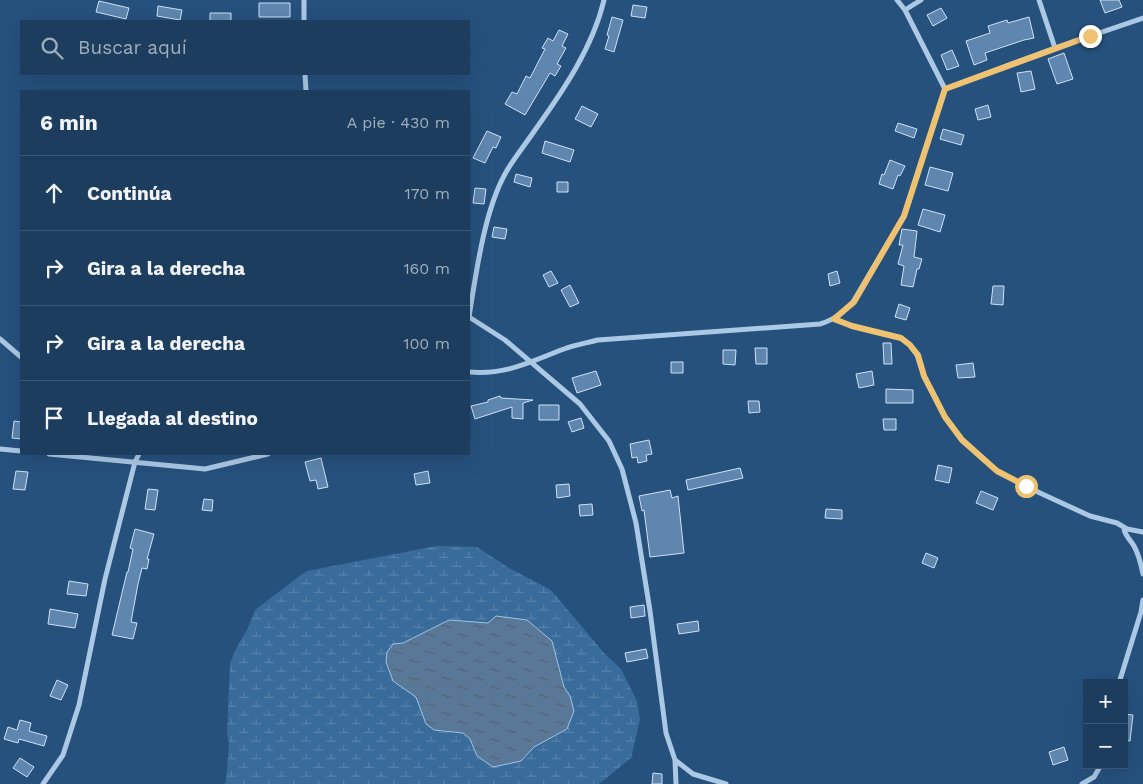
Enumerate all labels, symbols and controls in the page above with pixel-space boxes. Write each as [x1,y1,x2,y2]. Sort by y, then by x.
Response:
search box [20,20,470,75]
route end [1079,25,1102,48]
icon: search [38,34,66,62]
text: Buscar aquí [78,36,187,59]
text: 6 min [40,110,98,135]
text: A pie · 430 m [347,113,450,132]
icon: ahead [40,179,68,207]
text: Continúa [87,182,171,205]
text: 170 m [404,184,450,203]
icon: right [40,254,68,282]
text: Gira a la derecha [87,257,245,280]
text: 160 m [403,259,450,278]
icon: right [40,329,68,357]
text: Gira a la derecha [87,332,245,355]
text: 100 m [403,334,450,353]
icon: arrive [40,404,68,432]
text: Llegada al destino [87,407,258,430]
route start [1015,475,1038,498]
map controls [1083,679,1128,769]
button: + [1083,679,1128,724]
button: − [1083,724,1128,769]

